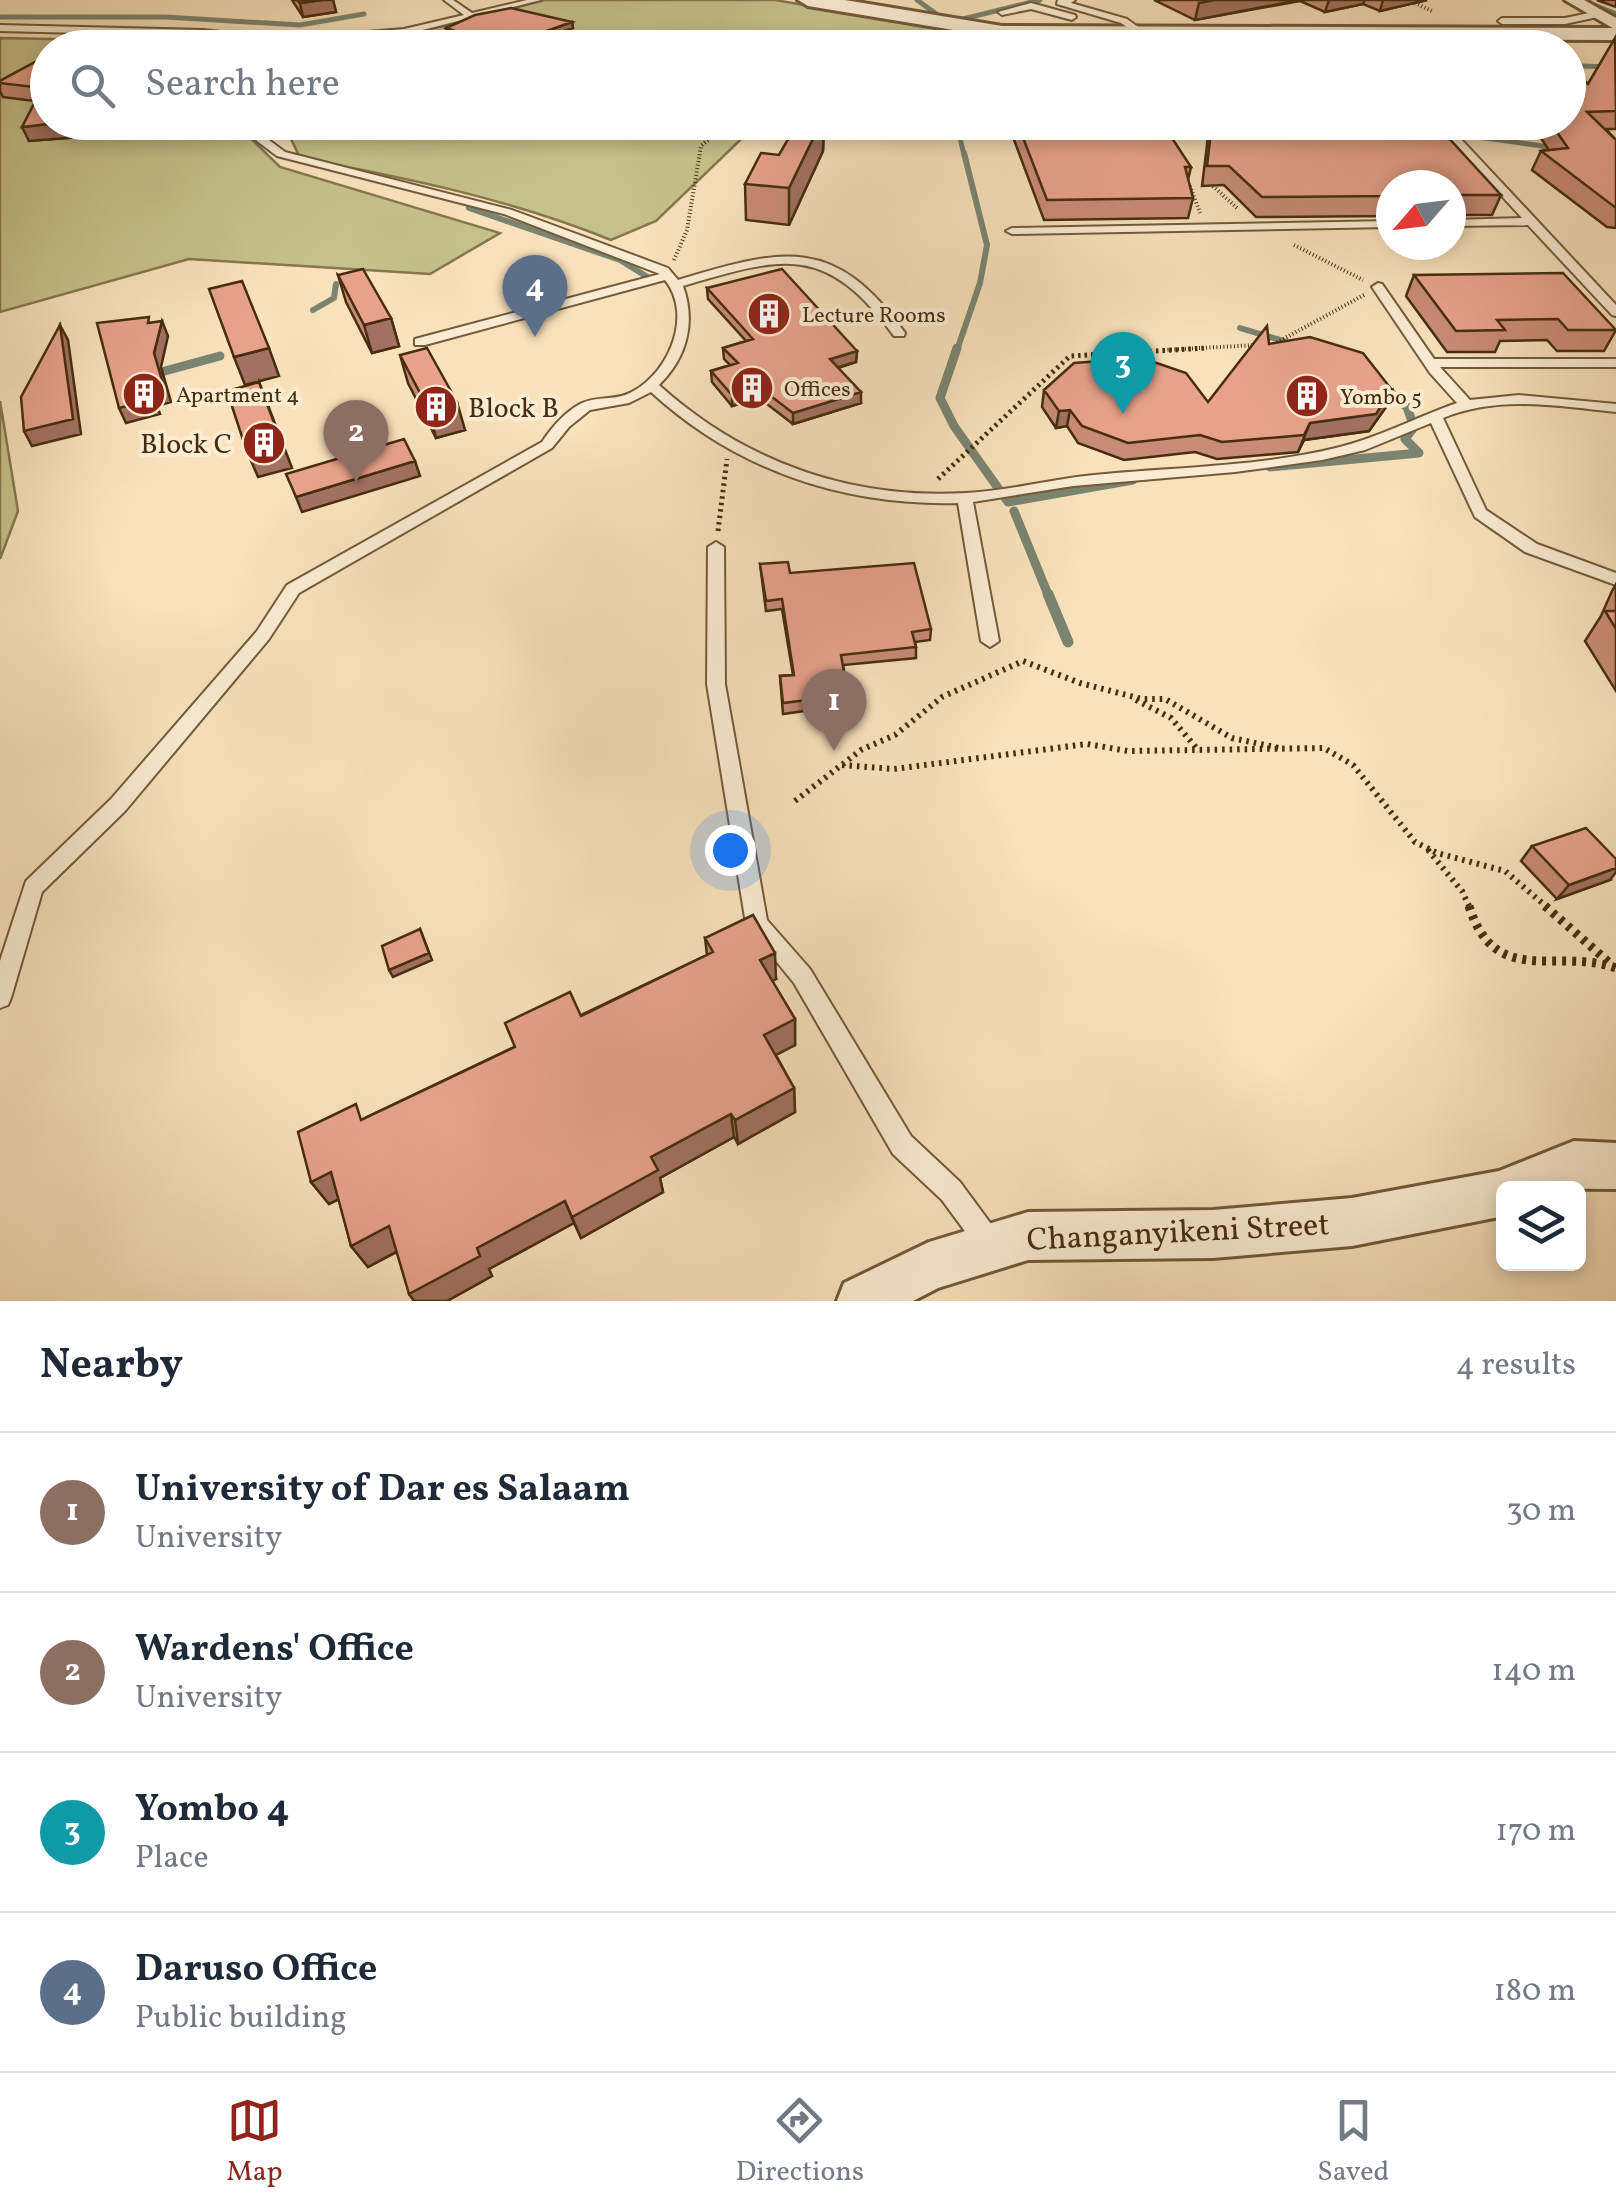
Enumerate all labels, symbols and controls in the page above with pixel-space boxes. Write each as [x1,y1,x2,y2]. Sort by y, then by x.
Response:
search box [30,30,1586,140]
icon: search [65,58,120,113]
text: Search here [145,59,340,112]
north arrow [1376,170,1466,260]
pin: 4 [502,255,568,337]
building icon: Lecture Rooms [746,291,792,337]
place label: Lecture Rooms [802,301,946,332]
pin: 3 [1090,332,1156,414]
building icon: Offices [729,365,775,411]
building icon: Apartment 4 [121,371,167,417]
building icon: Yombo 5 [1284,373,1330,419]
place label: Offices [784,375,851,406]
place label: Apartment 4 [176,381,299,412]
place label: Yombo 5 [1340,383,1422,414]
building icon: Block B [413,384,459,430]
place label: Block B [468,390,559,429]
pin: 2 [324,400,388,482]
building icon: Block C [241,420,287,466]
place label: Block C [140,426,232,465]
pin: 1 [802,668,866,751]
your location [705,825,756,876]
map controls [1496,1181,1586,1271]
button: layers [1496,1181,1586,1271]
street label: Changanyikeni Street [1026,1204,1331,1264]
text: Nearby [40,1337,183,1396]
text: 4 results [1456,1344,1576,1388]
text: University of Dar es Salaam [135,1464,630,1517]
text: 1 [66,1490,79,1534]
text: 30 m [1506,1490,1576,1534]
text: University [135,1517,282,1561]
text: Wardens' Office [135,1624,414,1677]
text: 2 [64,1650,81,1694]
text: 140 m [1491,1650,1576,1694]
text: University [135,1677,282,1721]
text: Yombo 4 [135,1784,290,1837]
text: 3 [64,1810,81,1854]
text: 170 m [1495,1810,1576,1854]
text: Place [135,1837,209,1881]
text: Daruso Office [135,1944,377,1997]
text: 4 [63,1970,82,2014]
text: 180 m [1493,1970,1576,2014]
text: Public building [135,1997,347,2041]
tab: Map [227,2093,283,2192]
tab: Directions [736,2093,864,2192]
tab: Saved [1317,2093,1389,2192]

